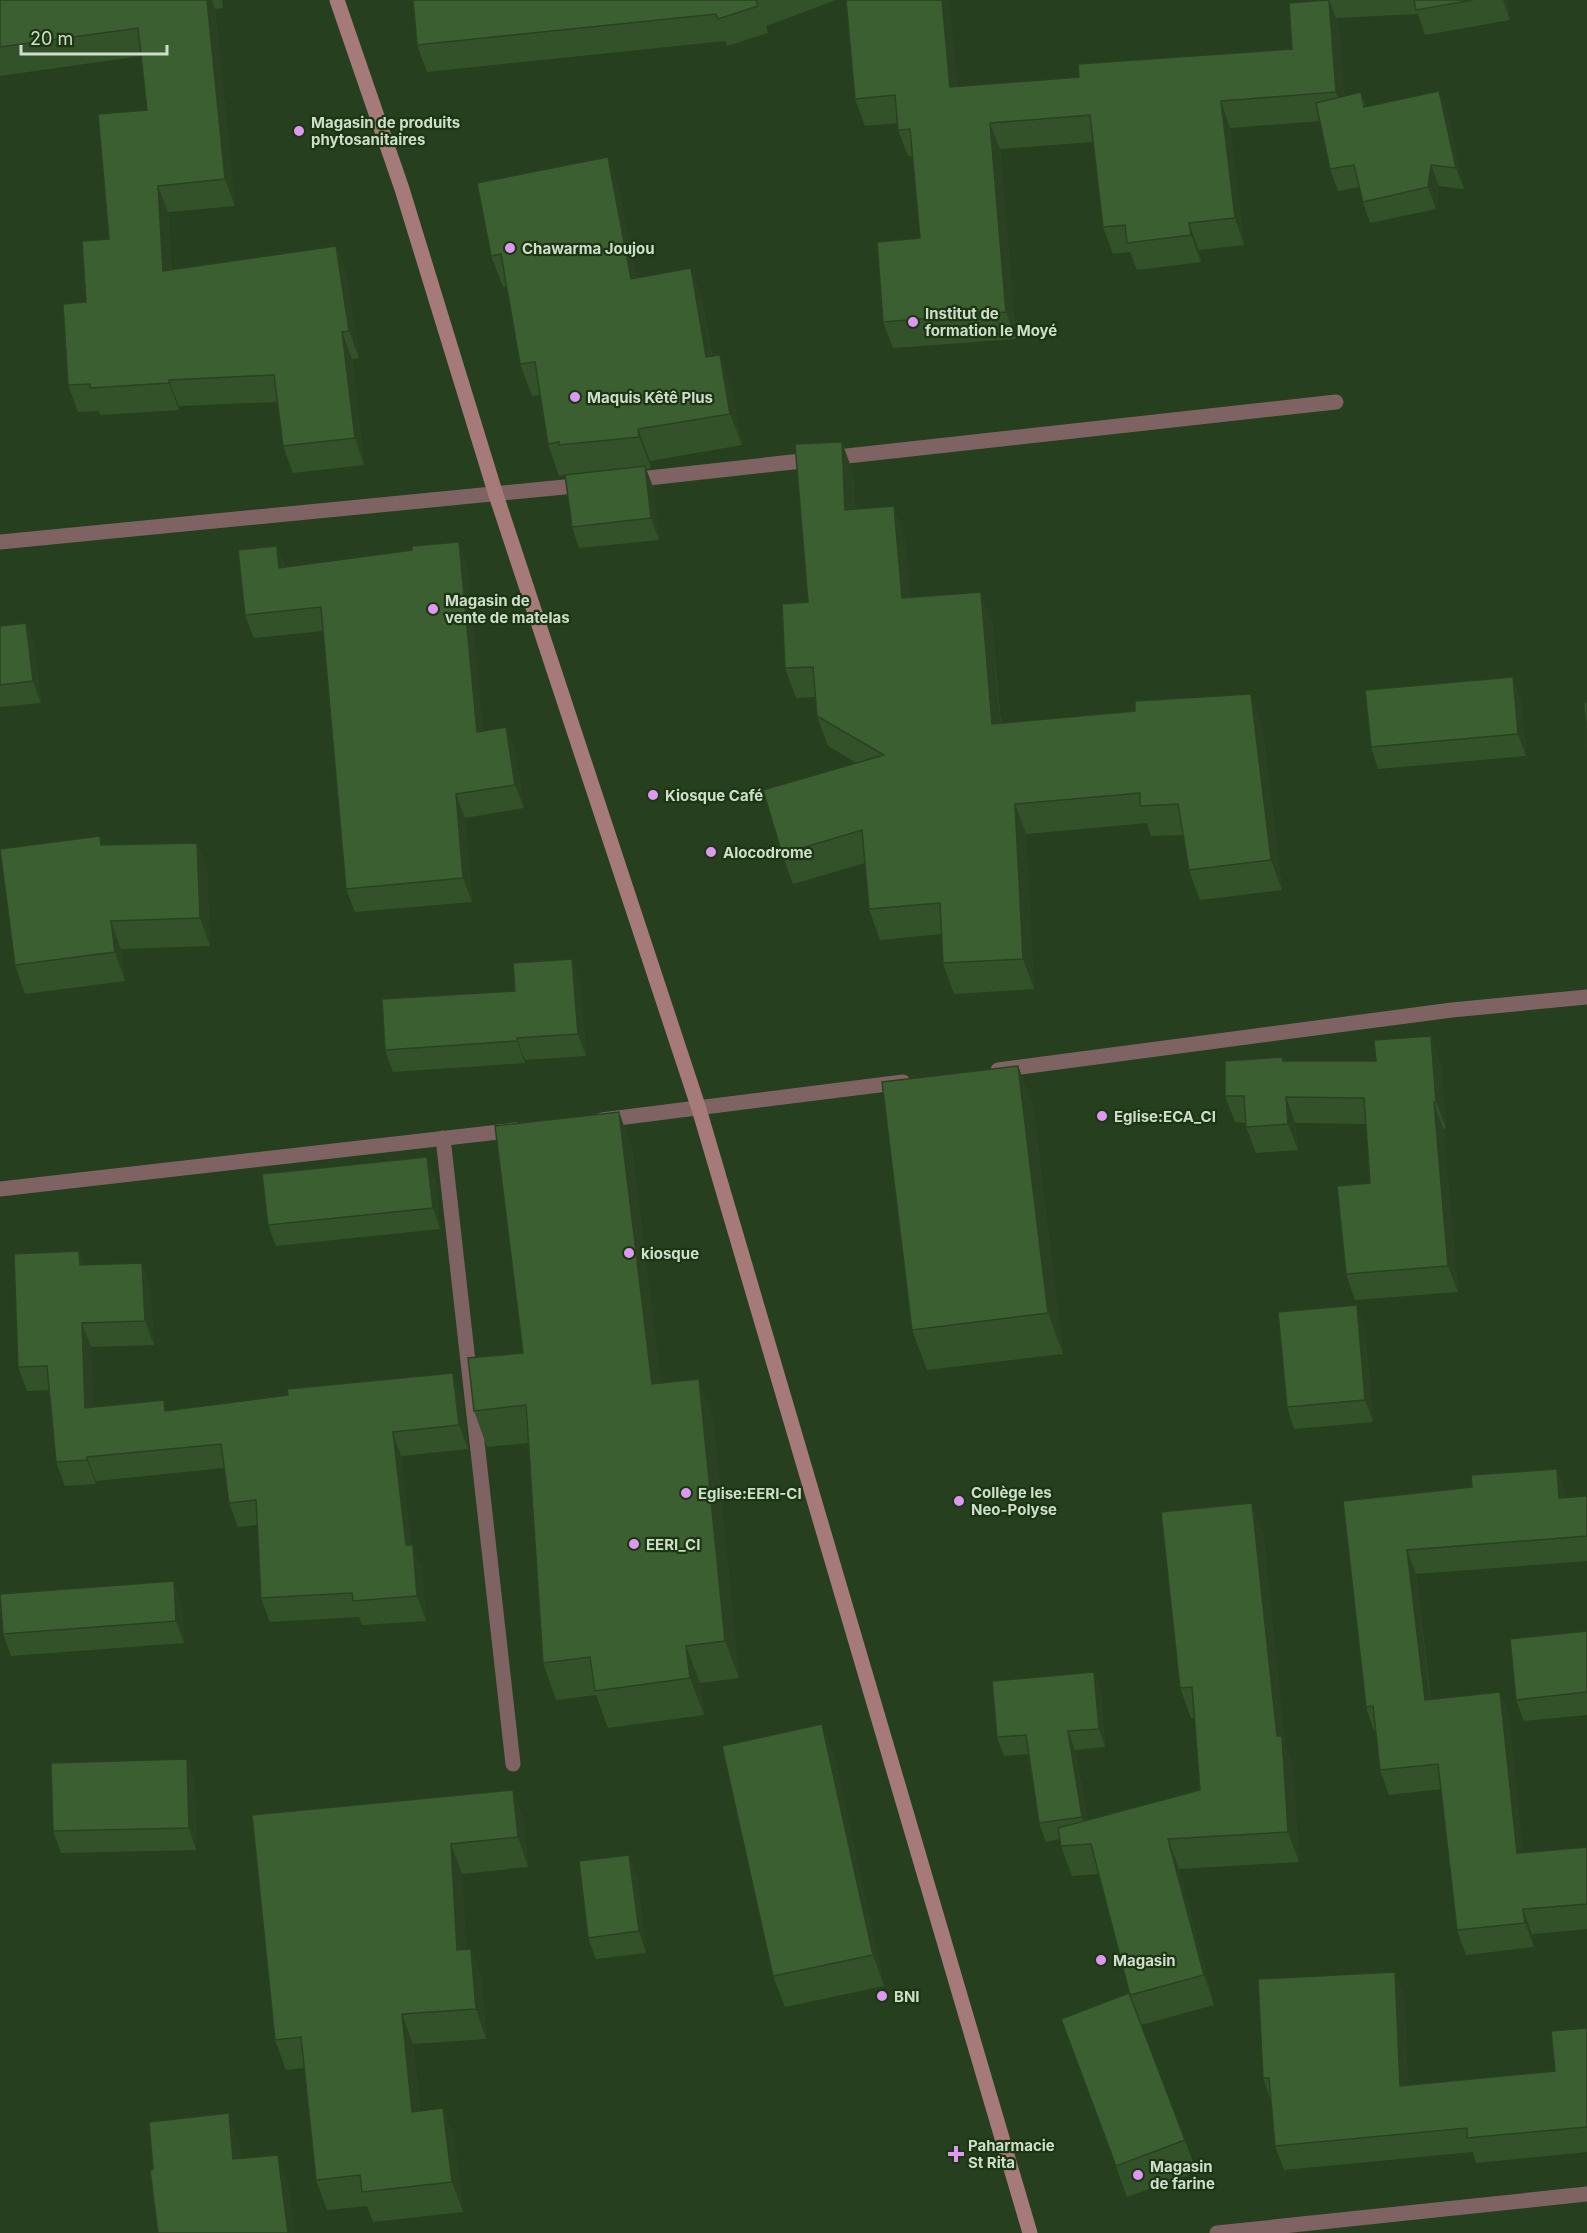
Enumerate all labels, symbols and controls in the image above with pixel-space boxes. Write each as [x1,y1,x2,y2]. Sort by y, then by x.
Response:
scale bar [21,18,166,56]
text: 20 m [30,28,73,49]
place label: Magasin de produits phytosanitaires [311,113,460,149]
marker: Magasin de produits phytosanitaires [292,124,306,138]
place label: Chawarma Joujou [522,239,655,258]
marker: Chawarma Joujou [503,241,517,255]
place label: Institut de formation le Moyé [925,304,1057,340]
marker: Institut de formation le Moyé [906,315,920,329]
place label: Maquis Kêtê Plus [587,388,713,407]
marker: Maquis Kêtê Plus [568,390,582,404]
place label: Magasin de vente de matelas [445,591,570,627]
marker: Magasin de vente de matelas [426,602,440,616]
place label: Kiosque Café [665,786,763,805]
marker: Kiosque Café [646,788,660,802]
place label: Alocodrome [723,843,813,862]
marker: Alocodrome [704,845,718,859]
place label: Eglise:ECA_CI [1114,1107,1216,1126]
marker: Eglise:ECA_CI [1095,1109,1109,1123]
place label: kiosque [641,1244,699,1263]
marker: kiosque [622,1246,636,1260]
place label: Collège les Neo-Polyse [971,1483,1057,1519]
place label: Eglise:EERI-CI [698,1484,802,1503]
marker: Eglise:EERI-CI [679,1486,693,1500]
marker: Collège les Neo-Polyse [952,1494,966,1508]
place label: EERI_CI [646,1535,700,1554]
marker: EERI_CI [627,1537,641,1551]
place label: Magasin [1113,1951,1176,1970]
marker: Magasin [1094,1953,1108,1967]
place label: BNI [894,1987,920,2006]
marker: BNI [875,1989,889,2003]
place label: Paharmacie St Rita [968,2136,1055,2172]
marker: Paharmacie St Rita [949,2147,963,2161]
place label: Magasin de farine [1150,2157,1215,2193]
marker: Magasin de farine [1131,2168,1145,2182]

